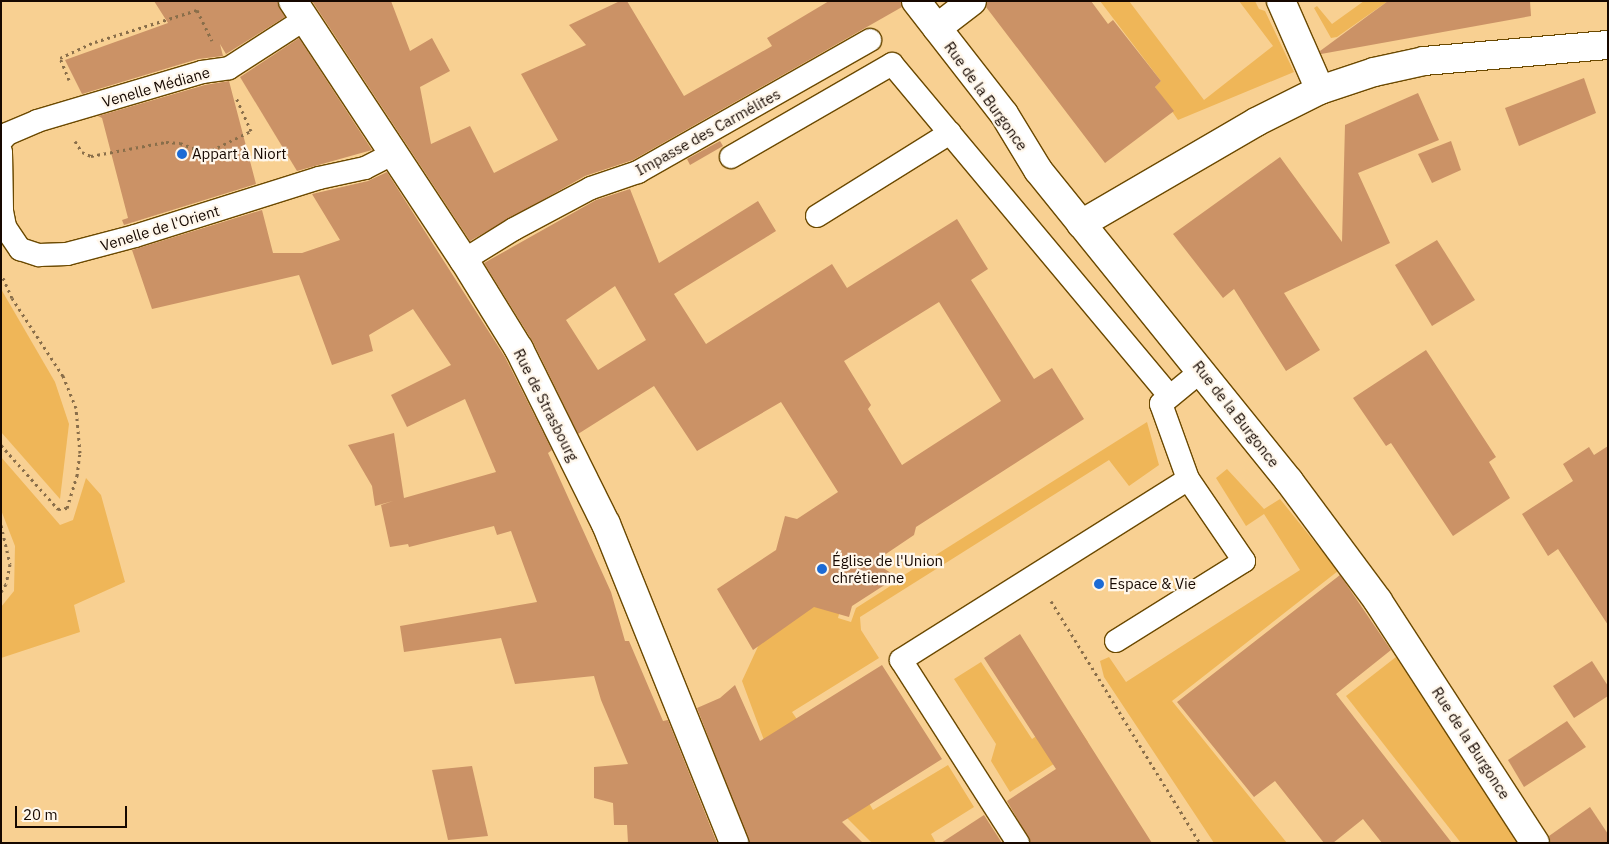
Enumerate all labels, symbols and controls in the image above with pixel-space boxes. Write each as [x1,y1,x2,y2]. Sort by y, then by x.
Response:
street label: Rue de la Burgonce [941,38,1031,154]
street label: Venelle Médiane [100,63,212,111]
street label: Impasse des Carmélites [633,85,783,179]
place label: Appart à Niort [192,145,287,163]
marker: Appart à Niort [176,148,188,160]
street label: Venelle de l'Orient [98,201,222,255]
street label: Rue de Strasbourg [510,346,582,464]
street label: Rue de la Burgonce [1189,357,1283,471]
place label: Église de l'Union chrétienne [832,551,943,586]
marker: Église de l'Union chrétienne [816,563,828,575]
place label: Espace & Vie [1109,575,1196,593]
marker: Espace & Vie [1093,578,1105,590]
street label: Rue de la Burgonce [1428,684,1514,802]
scale bar [18,796,130,828]
text: 20 m [23,805,58,824]

